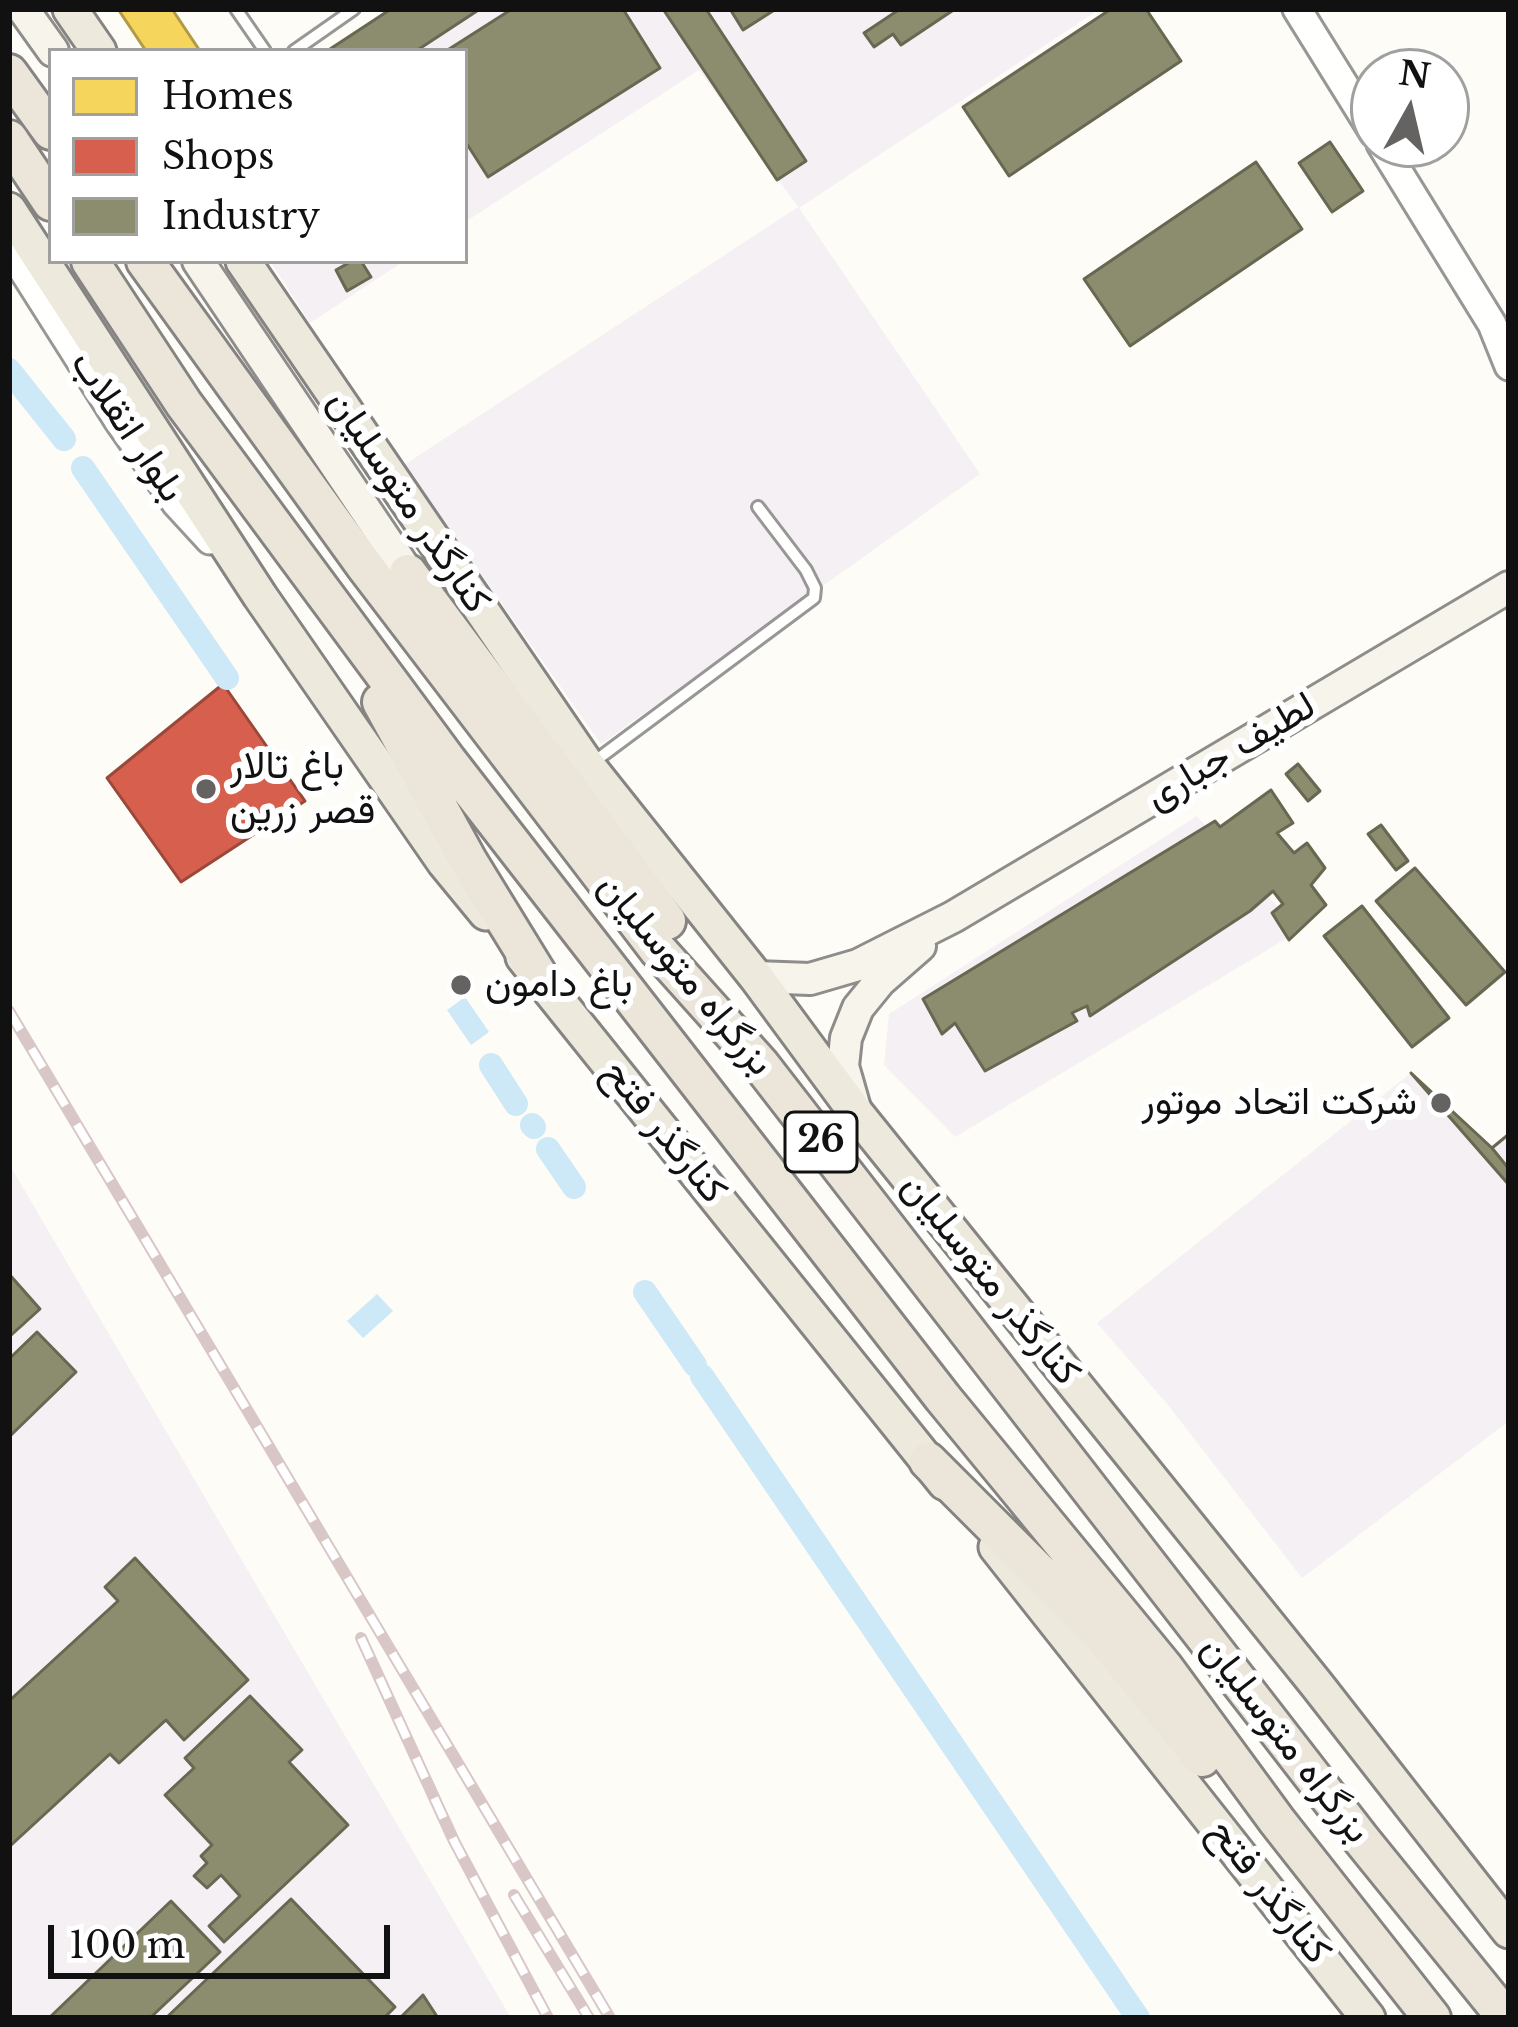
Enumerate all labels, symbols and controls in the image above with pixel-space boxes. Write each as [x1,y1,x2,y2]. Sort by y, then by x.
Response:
legend [48,48,468,264]
north arrow [1350,48,1470,168]
text: N [1396,52,1433,97]
text: Homes [162,74,293,119]
text: Shops [162,134,274,179]
text: Industry [162,194,320,239]
street label: بلوار انقلاب [60,343,194,511]
street label: کنارگذر متوسلیان [316,382,500,622]
street label: لطیف جباری [1138,683,1324,821]
place label: باغ تالار قصر زرین [230,744,375,835]
marker: باغ تالار قصر زرین [193,776,219,802]
street label: بزرگراه متوسلیان [587,864,783,1086]
place label: باغ دامون [485,962,633,1008]
marker: باغ دامون [448,972,474,998]
street label: کنارگذر فتح [592,1051,736,1213]
place label: شرکت اتحاد موتور [1142,1080,1417,1126]
marker: شرکت اتحاد موتور [1428,1090,1454,1116]
road number: 26 [785,1112,857,1172]
street label: کنارگذر متوسلیان [890,1165,1090,1395]
street label: بزرگراه متوسلیان [1190,1627,1380,1853]
street label: کنارگذر فتح [1198,1810,1340,1974]
scale bar [54,1901,396,1975]
text: 100 m [69,1923,185,1968]

